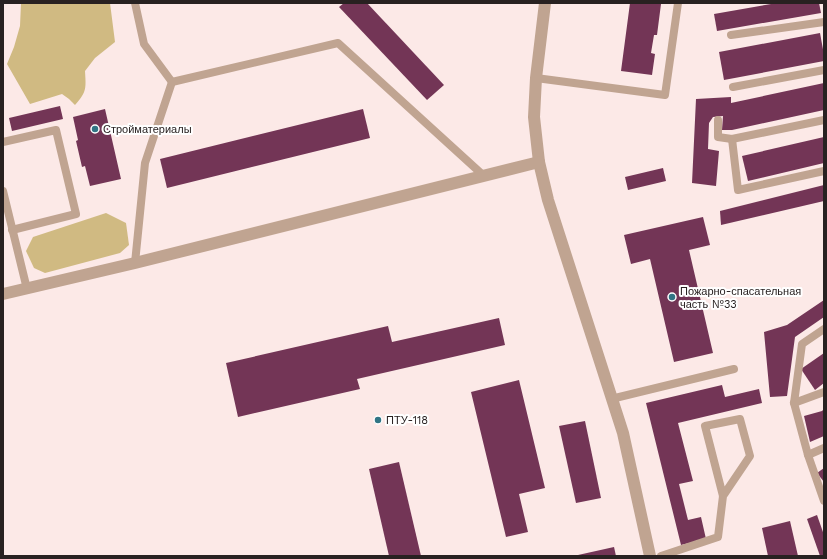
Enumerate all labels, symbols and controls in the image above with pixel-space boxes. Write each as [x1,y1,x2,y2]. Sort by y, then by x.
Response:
place label: Стройматериалы [103,123,192,136]
marker: Стройматериалы [90,124,100,134]
place label: Пожарно-спасательная часть №33 [680,285,801,311]
marker: Пожарно-спасательная часть №33 [667,292,677,302]
place label: ПТУ-118 [386,414,428,427]
marker: ПТУ-118 [373,415,383,425]

